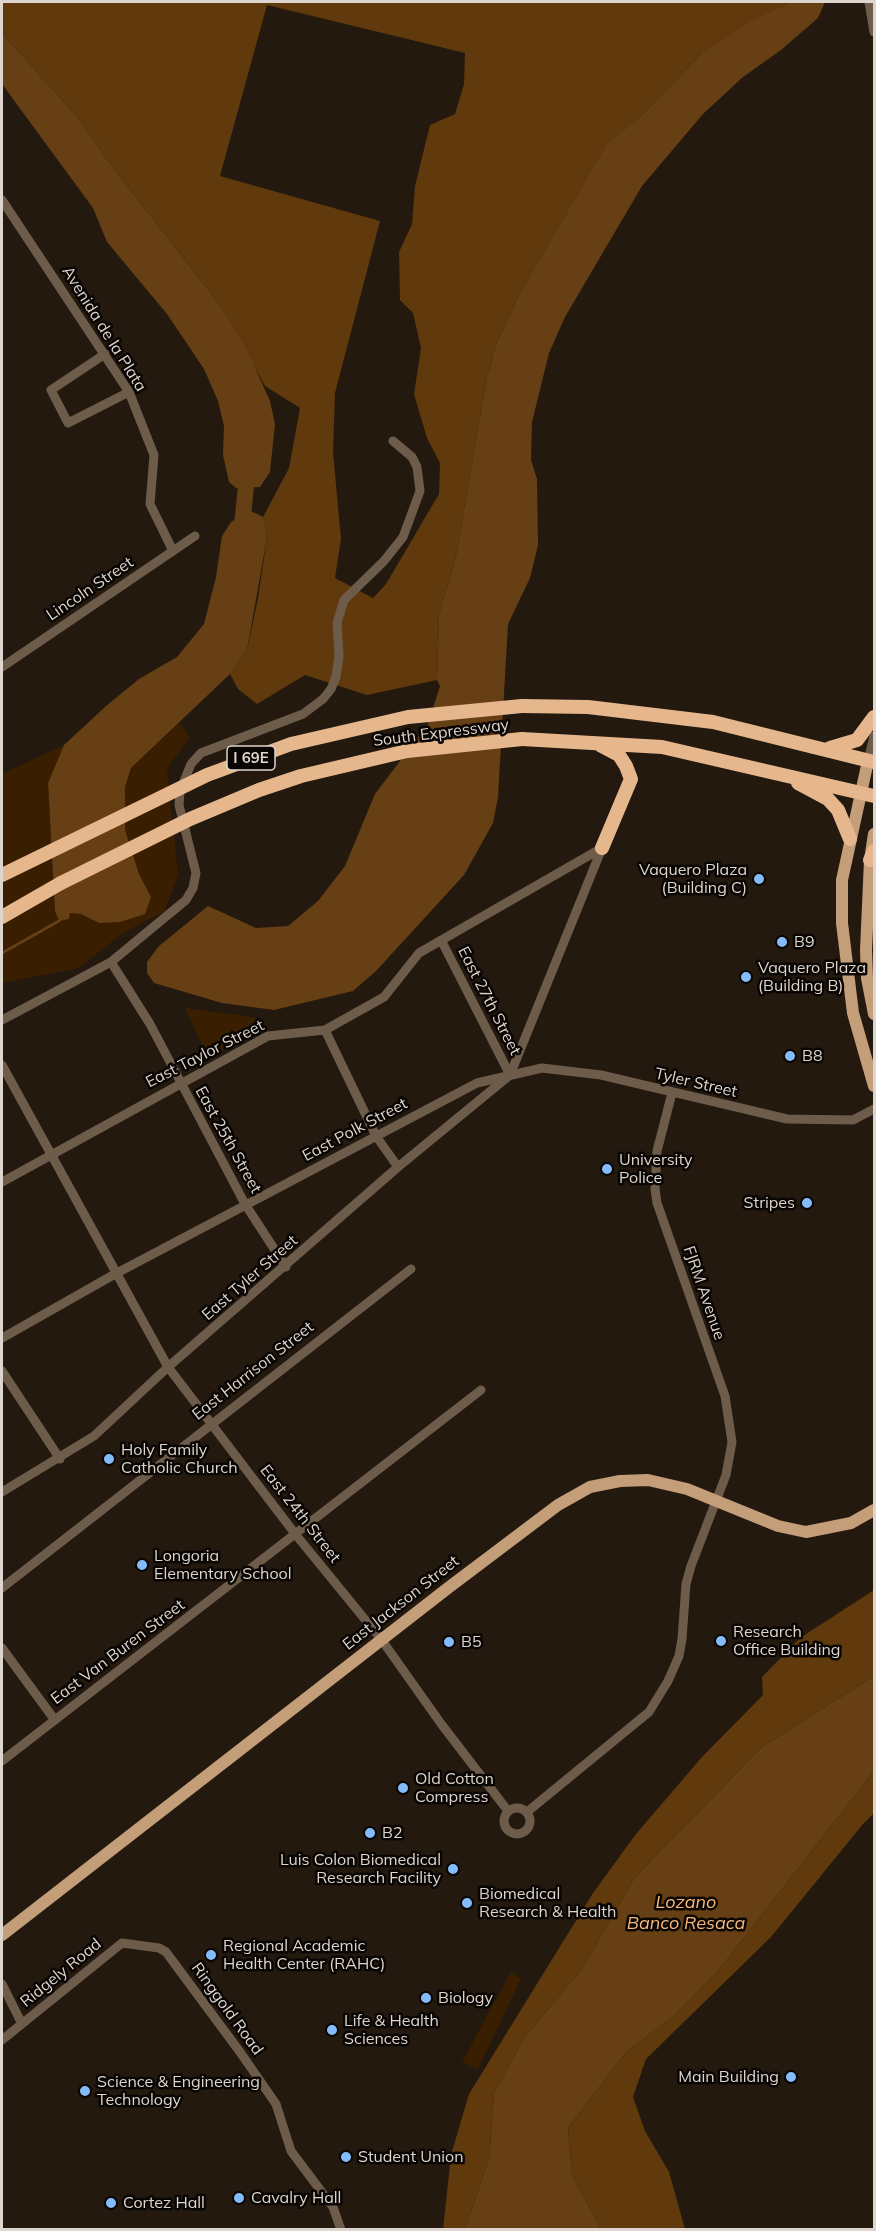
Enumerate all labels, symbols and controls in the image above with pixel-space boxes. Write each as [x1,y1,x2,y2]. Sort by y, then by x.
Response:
street label: Avenida de la Plata [58,263,150,395]
street label: Lincoln Street [43,553,137,625]
street label: South Expressway [372,715,510,751]
road number: I 69E [227,746,275,770]
place label: Vaquero Plaza (Building C) [639,860,747,898]
marker: Vaquero Plaza (Building C) [752,872,766,886]
place label: B9 [794,932,814,952]
marker: B9 [775,935,789,949]
street label: East 27th Street [453,944,525,1058]
place label: Vaquero Plaza (Building B) [758,958,866,996]
marker: Vaquero Plaza (Building B) [739,970,753,984]
street label: East Taylor Street [143,1016,267,1092]
place label: B8 [802,1046,822,1066]
marker: B8 [783,1049,797,1063]
street label: Tyler Street [653,1064,739,1102]
street label: East 25th Street [191,1083,265,1197]
street label: East Polk Street [299,1094,411,1166]
place label: University Police [619,1150,693,1188]
marker: University Police [600,1162,614,1176]
place label: Stripes [744,1193,795,1213]
marker: Stripes [800,1196,814,1210]
street label: East Tyler Street [198,1231,302,1325]
street label: FJRM Avenue [679,1243,729,1343]
street label: East Harrison Street [189,1318,317,1424]
place label: Holy Family Catholic Church [121,1440,238,1478]
marker: Holy Family Catholic Church [102,1452,116,1466]
street label: East 24th Street [256,1461,344,1567]
place label: Longoria Elementary School [154,1546,292,1584]
street label: East Jackson Street [339,1552,463,1654]
marker: Longoria Elementary School [135,1558,149,1572]
street label: East Van Buren Street [47,1596,189,1708]
place label: Research Office Building [733,1622,840,1660]
place label: B5 [461,1632,481,1652]
marker: Research Office Building [714,1634,728,1648]
marker: B5 [442,1635,456,1649]
place label: Old Cotton Compress [415,1769,494,1807]
marker: Old Cotton Compress [396,1781,410,1795]
place label: B2 [382,1823,402,1843]
marker: B2 [363,1826,377,1840]
place label: Luis Colon Biomedical Research Facility [280,1850,441,1888]
marker: Luis Colon Biomedical Research Facility [446,1862,460,1876]
place label: Biomedical Research & Health [479,1884,616,1922]
water label: Lozano Banco Resaca [627,1892,745,1934]
marker: Biomedical Research & Health [460,1896,474,1910]
street label: Ridgely Road [17,1935,105,2011]
place label: Regional Academic Health Center (RAHC) [223,1936,385,1974]
marker: Regional Academic Health Center (RAHC) [204,1948,218,1962]
street label: Ringgold Road [187,1959,267,2059]
place label: Biology [438,1988,493,2008]
marker: Biology [419,1991,433,2005]
place label: Life & Health Sciences [344,2011,439,2049]
marker: Life & Health Sciences [325,2023,339,2037]
place label: Main Building [678,2067,779,2087]
marker: Main Building [784,2070,798,2084]
place label: Science & Engineering Technology [97,2072,260,2110]
marker: Science & Engineering Technology [78,2084,92,2098]
place label: Student Union [358,2147,464,2167]
marker: Student Union [339,2150,353,2164]
place label: Cavalry Hall [251,2188,341,2208]
marker: Cavalry Hall [232,2191,246,2205]
place label: Cortez Hall [123,2193,205,2213]
marker: Cortez Hall [104,2196,118,2210]

